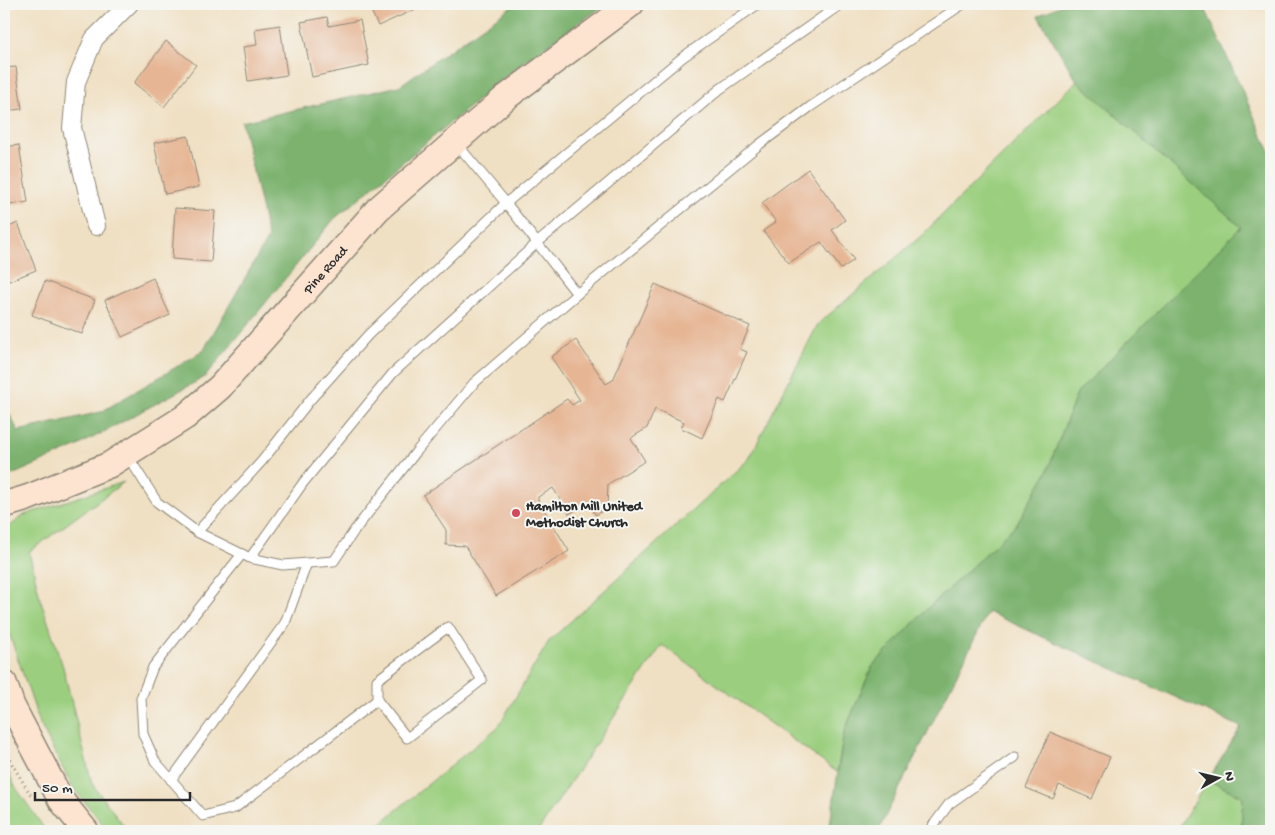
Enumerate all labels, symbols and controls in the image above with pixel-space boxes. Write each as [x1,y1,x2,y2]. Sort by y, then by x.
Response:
street label: Pine Road [300,242,353,299]
place label: Hamilton Mill United Methodist Church [526,499,644,532]
marker: Hamilton Mill United Methodist Church [510,507,522,519]
north arrow [1192,752,1242,802]
scale bar [35,770,190,802]
text: N [1219,771,1237,782]
text: 50 m [42,780,73,798]

